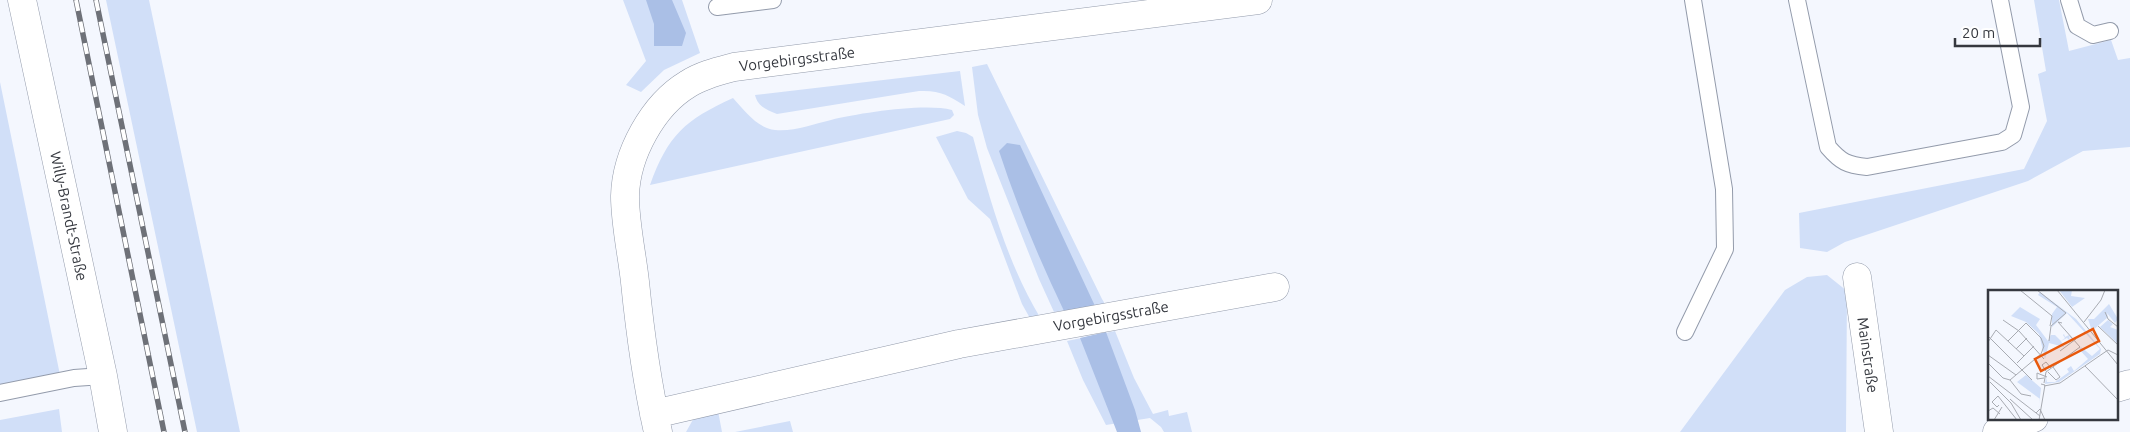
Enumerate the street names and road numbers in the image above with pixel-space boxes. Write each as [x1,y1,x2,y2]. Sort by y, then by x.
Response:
street label: Vorgebirgsstraße [738,43,856,75]
street label: Willy-Brandt-Straße [47,150,91,282]
street label: Vorgebirgsstraße [1052,297,1170,335]
street label: Mainstraße [1854,316,1882,394]

